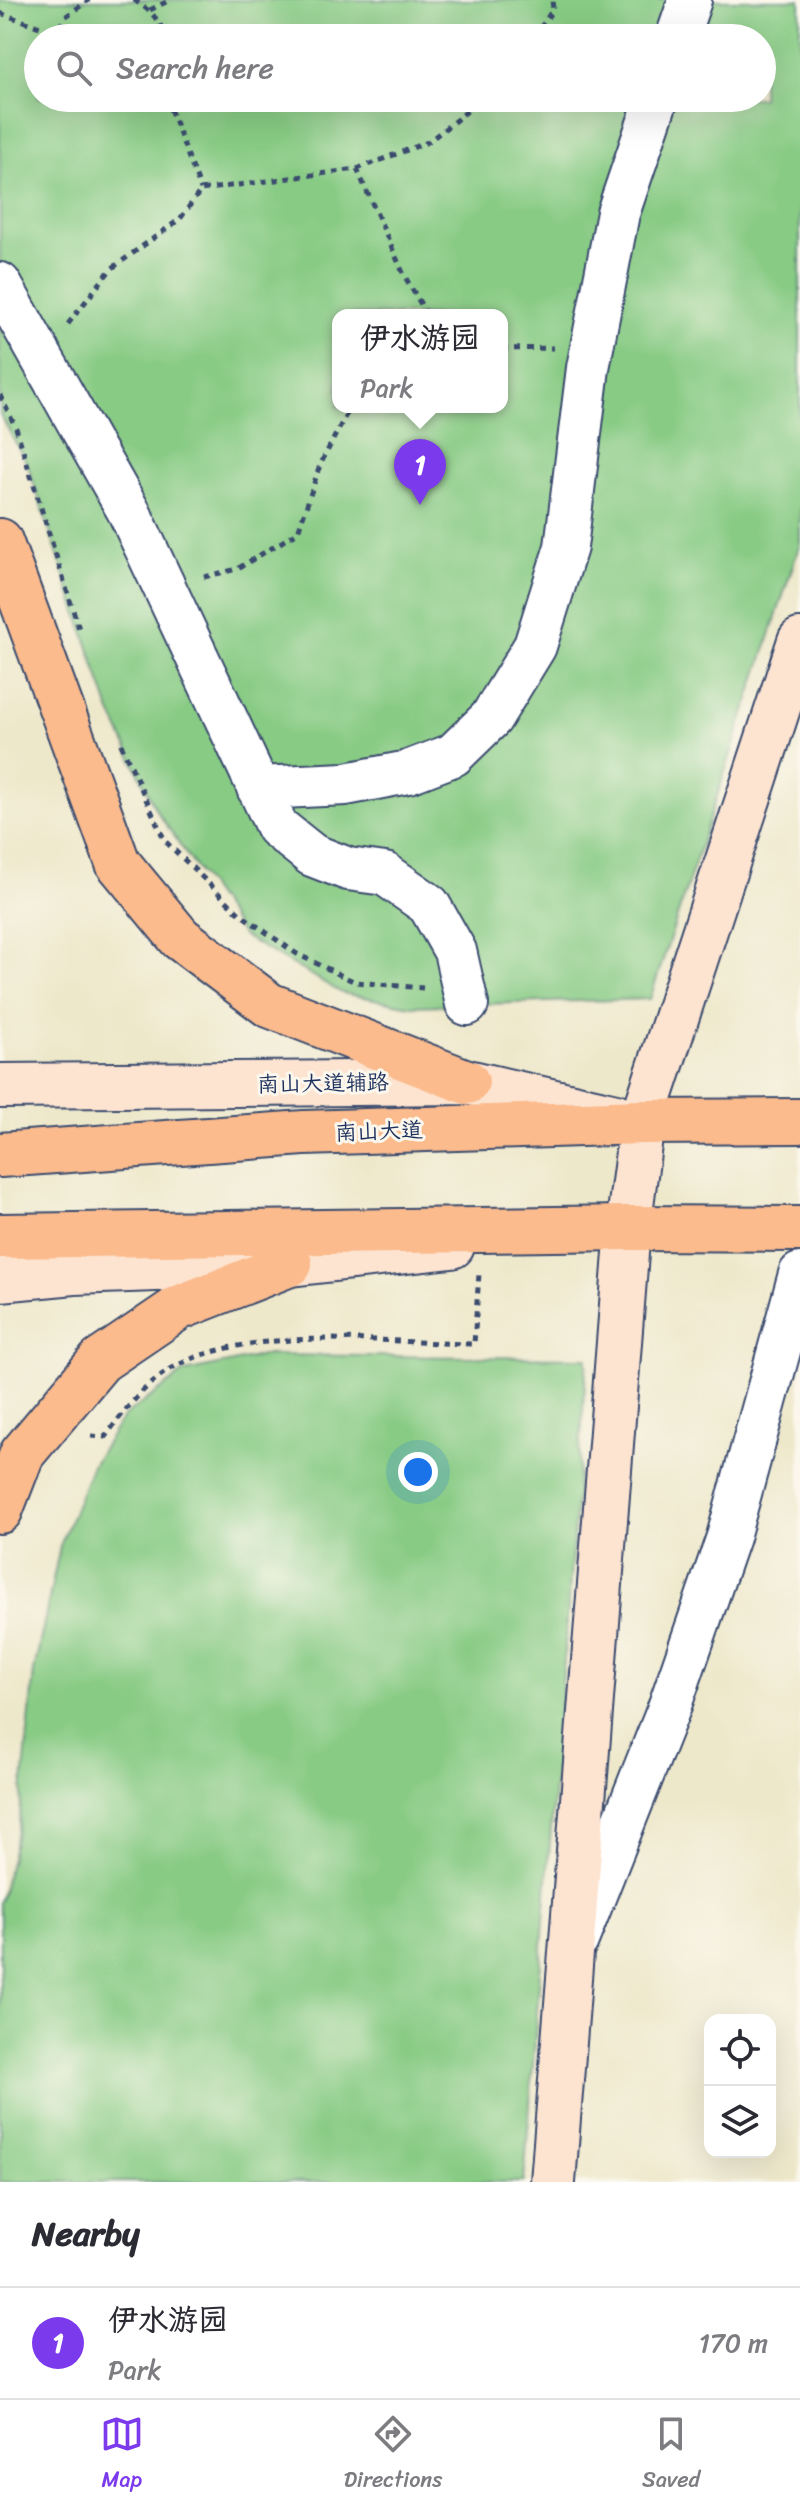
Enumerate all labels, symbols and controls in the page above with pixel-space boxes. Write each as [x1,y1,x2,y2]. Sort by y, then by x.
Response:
search box [24,24,776,112]
text: Search here [116,41,274,95]
icon: search [52,46,96,90]
popup [332,309,508,413]
text: 伊水游园 [360,311,480,365]
text: Park [360,365,413,411]
pin: 1 [394,439,446,505]
street label: 南山大道辅路 [257,1062,389,1104]
street label: 南山大道 [334,1110,424,1152]
your location [398,1452,438,1492]
map controls [704,2014,776,2158]
button: locate [704,2014,776,2086]
button: layers [704,2086,776,2158]
text: Nearby [32,2204,140,2264]
text: 伊水游园 [108,2293,228,2347]
text: 1 [52,2320,64,2366]
text: 170 m [699,2320,768,2366]
text: Park [108,2347,161,2393]
tab: Map [100,2412,144,2499]
tab: Directions [344,2412,442,2499]
tab: Saved [642,2412,700,2499]

